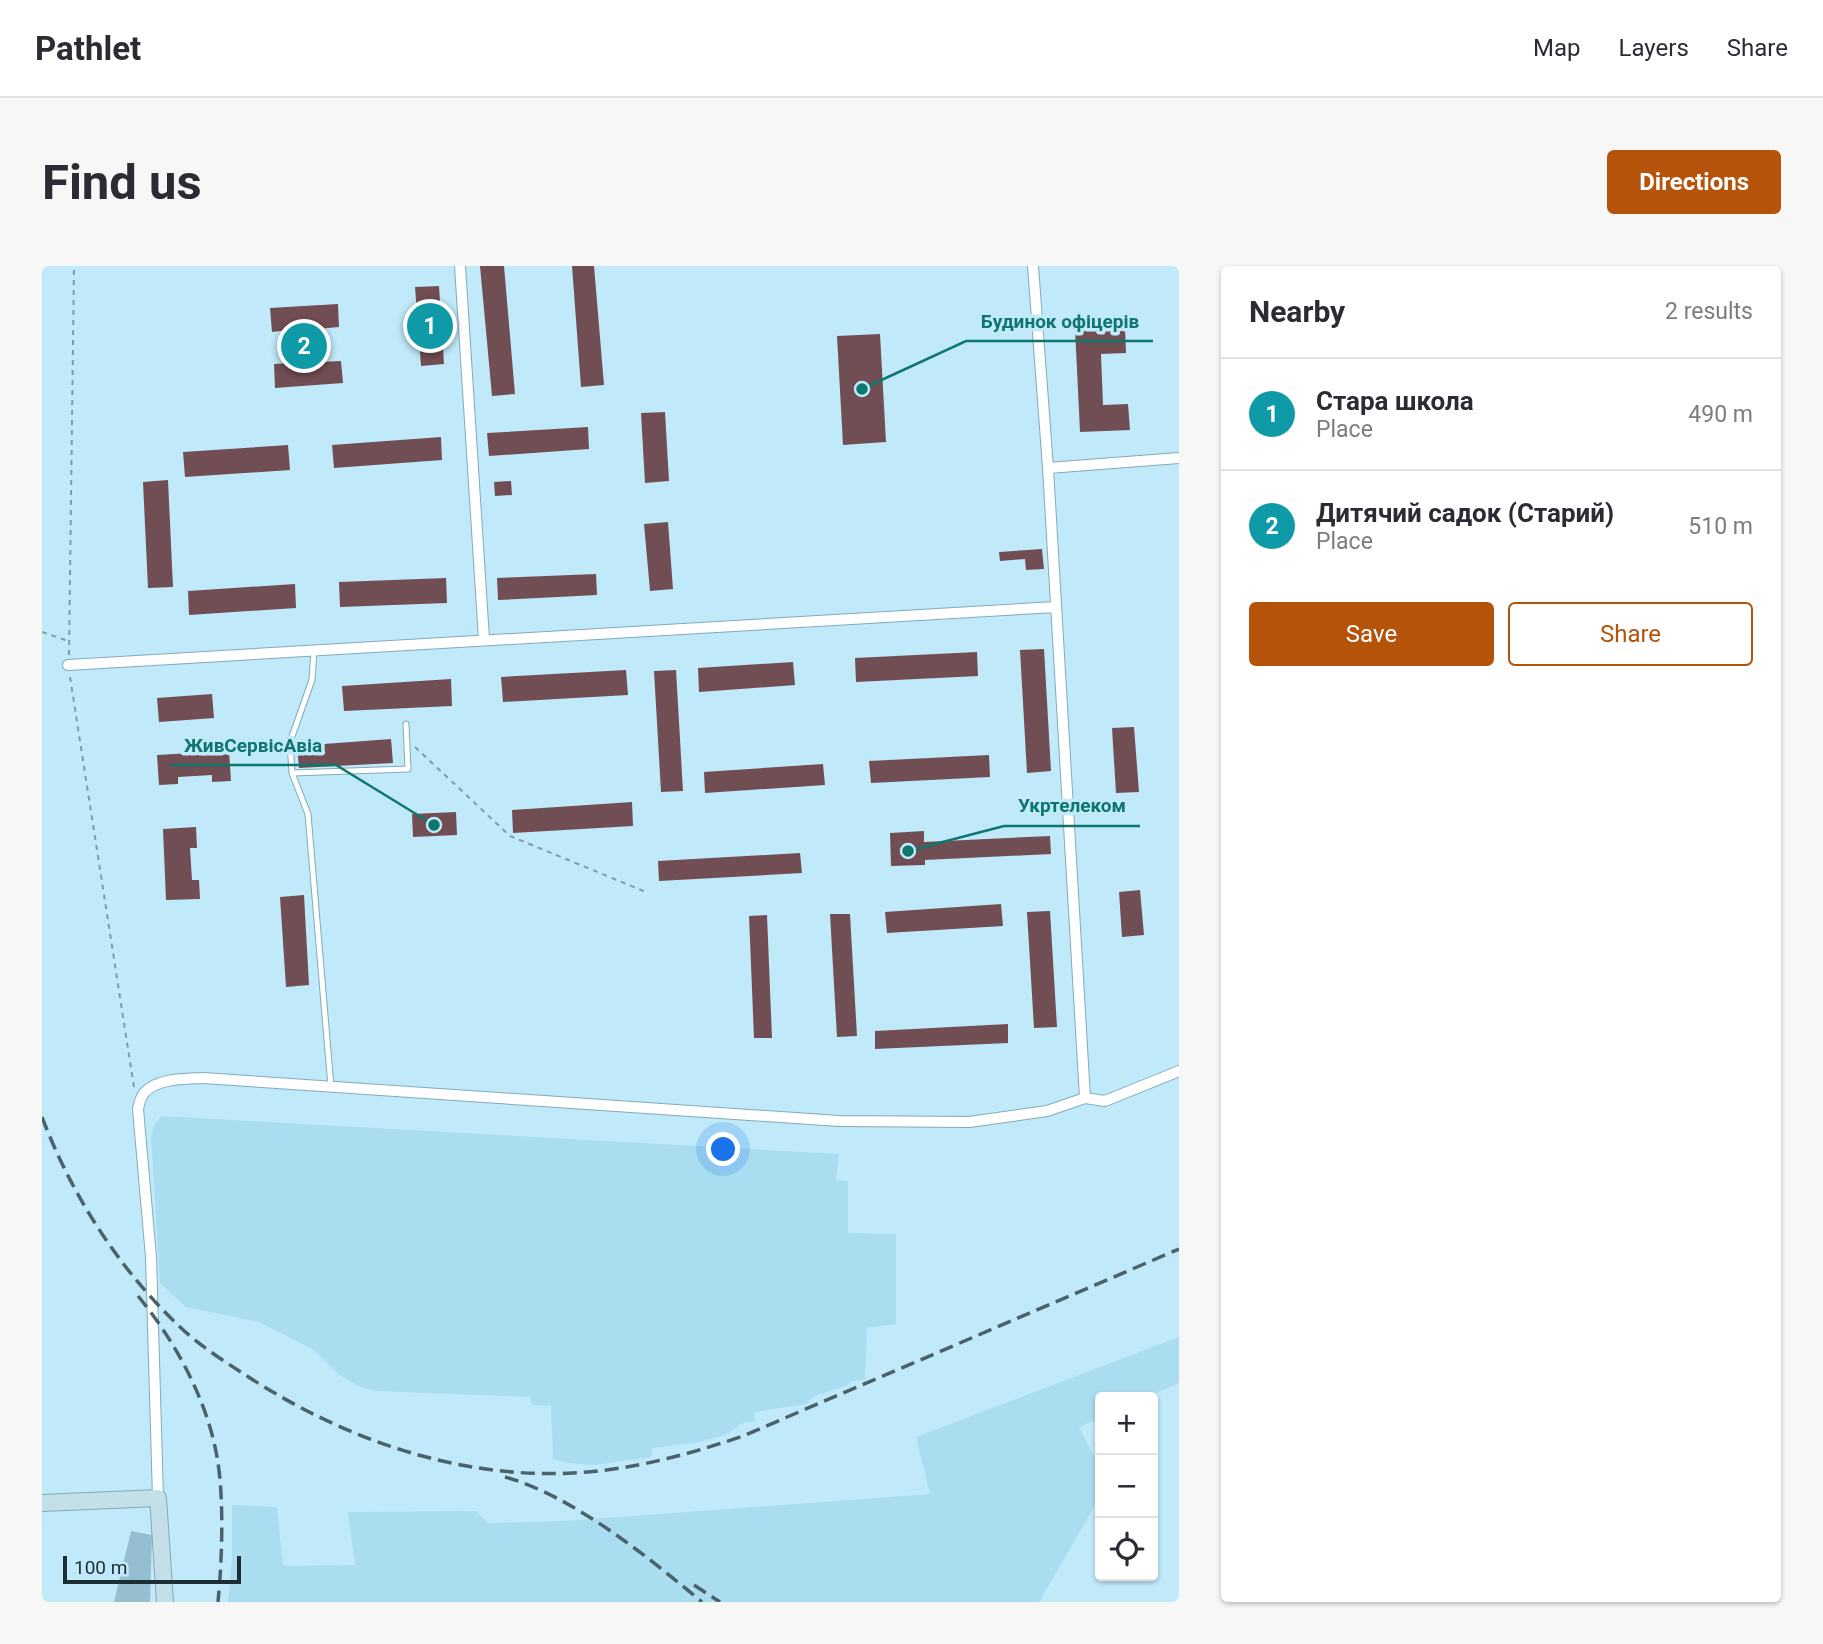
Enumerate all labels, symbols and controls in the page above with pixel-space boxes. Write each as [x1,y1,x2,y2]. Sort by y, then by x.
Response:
text: Pathlet [35,29,141,68]
text: Map [1533,34,1581,62]
text: Layers [1619,34,1689,62]
text: Share [1727,34,1788,62]
button: Directions [1607,150,1781,214]
text: Find us [42,154,202,211]
text: Nearby [1249,294,1345,329]
text: 2 results [1665,298,1753,325]
pin: 1 [407,300,453,352]
callout: Будинок офіцерів [966,301,1153,341]
text: Будинок офіцерів [981,310,1139,333]
pin: 2 [281,320,327,372]
text: Стара школа [1316,386,1474,416]
text: 1 [1265,401,1279,428]
text: 490 m [1688,401,1753,428]
text: Place [1316,416,1373,443]
text: Дитячий садок (Старий) [1316,498,1614,528]
text: 2 [1265,513,1279,540]
text: 510 m [1688,513,1753,540]
text: Place [1316,528,1373,555]
button: Save [1249,602,1494,666]
button: Share [1508,602,1753,666]
callout: ЖивСервісАвіа [170,725,336,765]
text: ЖивСервісАвіа [184,734,322,757]
callout: Укртелеком [1004,786,1140,826]
text: Укртелеком [1018,794,1126,817]
your location [706,1132,740,1166]
map controls [1095,1392,1158,1581]
button: + [1095,1392,1158,1455]
button: − [1095,1455,1158,1518]
button: locate [1095,1518,1158,1581]
scale bar [63,1553,242,1585]
text: 100 m [74,1556,127,1579]

